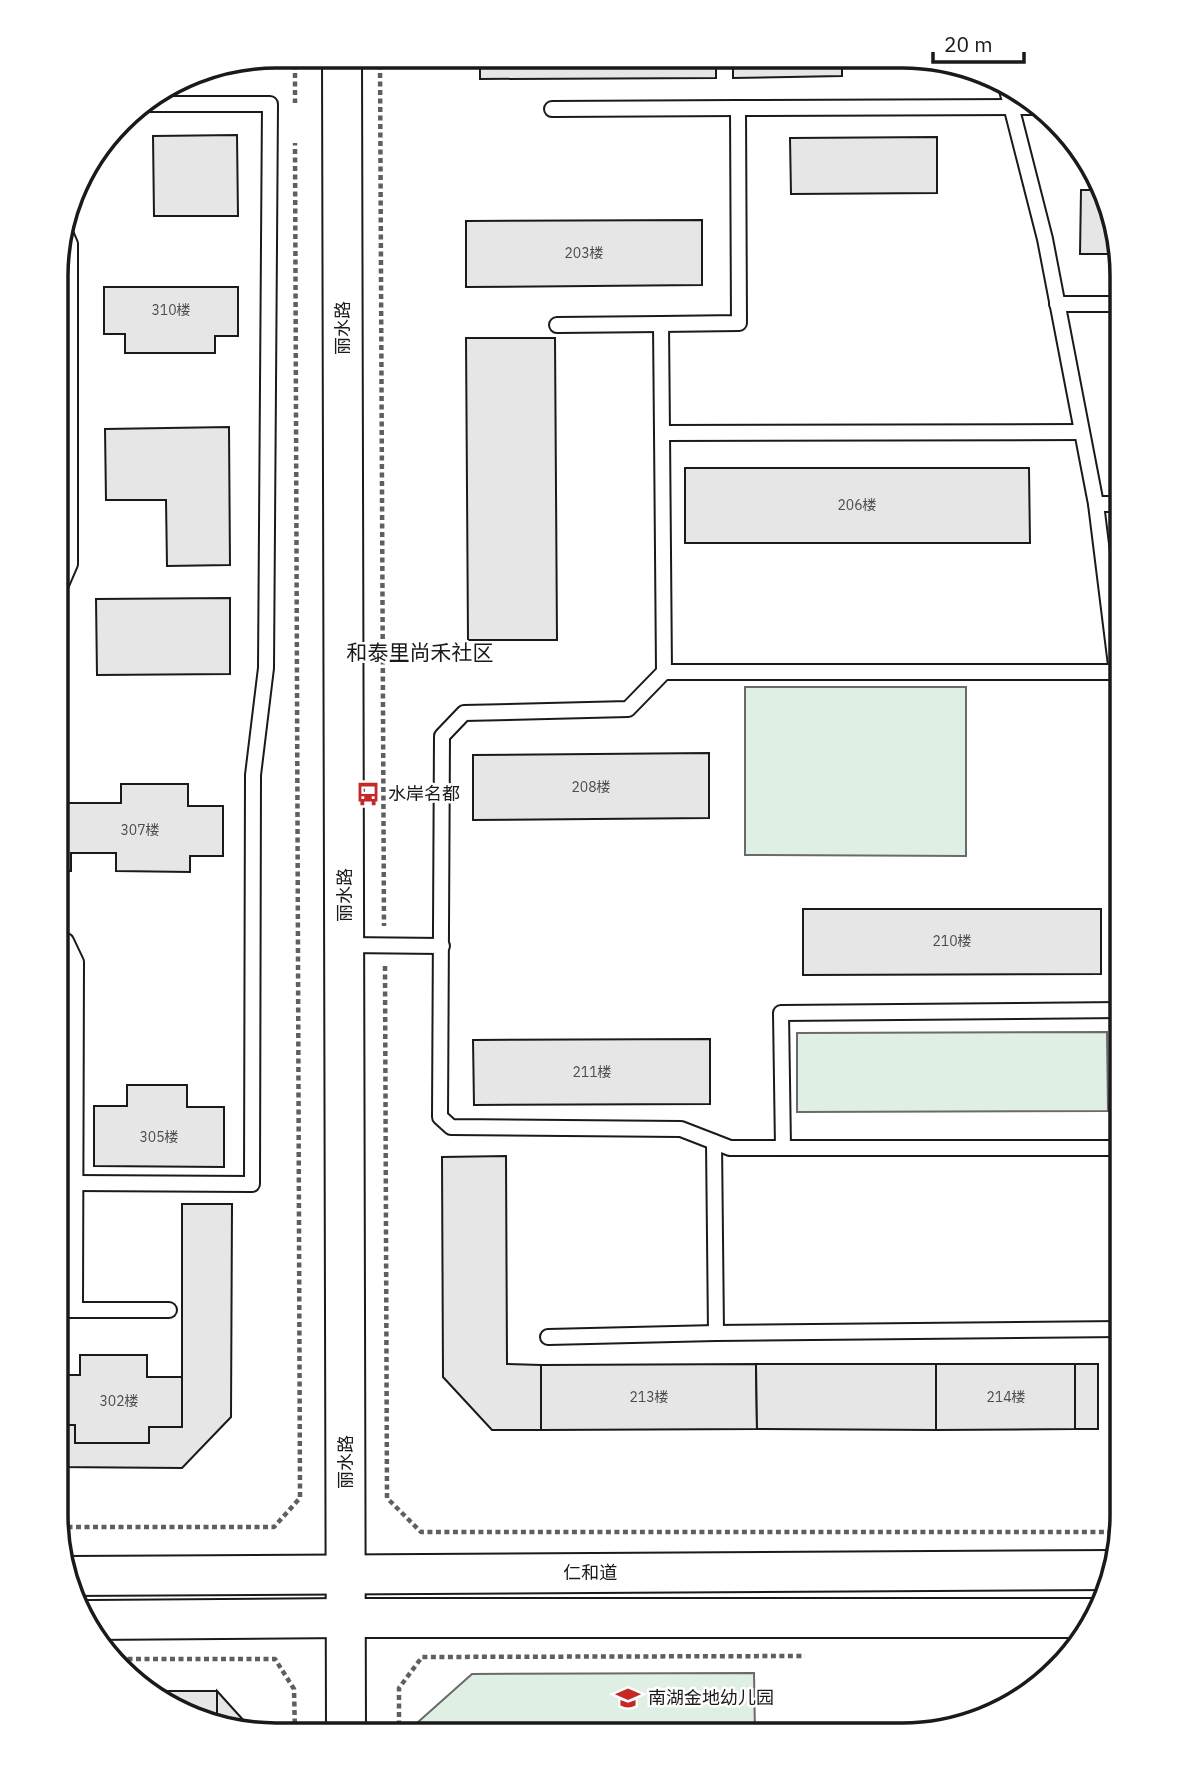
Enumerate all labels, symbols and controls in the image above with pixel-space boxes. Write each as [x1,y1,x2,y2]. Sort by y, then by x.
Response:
scale bar [933,21,1024,65]
text: 20 m [944,30,993,58]
house number: 203楼 [564,244,604,262]
house number: 310楼 [151,301,191,319]
street label: 丽水路 [331,301,354,355]
house number: 206楼 [837,496,877,514]
district label: 和泰里尚禾社区 [347,638,494,666]
house number: 208楼 [571,778,611,796]
bus stop icon: 水岸名都 [354,780,382,808]
place label: 水岸名都 [388,782,460,805]
house number: 307楼 [120,821,160,839]
street label: 丽水路 [333,868,356,922]
house number: 210楼 [932,932,972,950]
house number: 211楼 [572,1063,612,1081]
house number: 305楼 [139,1128,179,1146]
house number: 213楼 [629,1388,669,1406]
house number: 214楼 [986,1388,1026,1406]
house number: 302楼 [99,1392,139,1410]
street label: 丽水路 [334,1435,357,1489]
street label: 仁和道 [563,1561,617,1584]
school or university icon: 南湖金地幼儿园 [614,1684,642,1712]
place label: 南湖金地幼儿园 [648,1686,774,1709]

